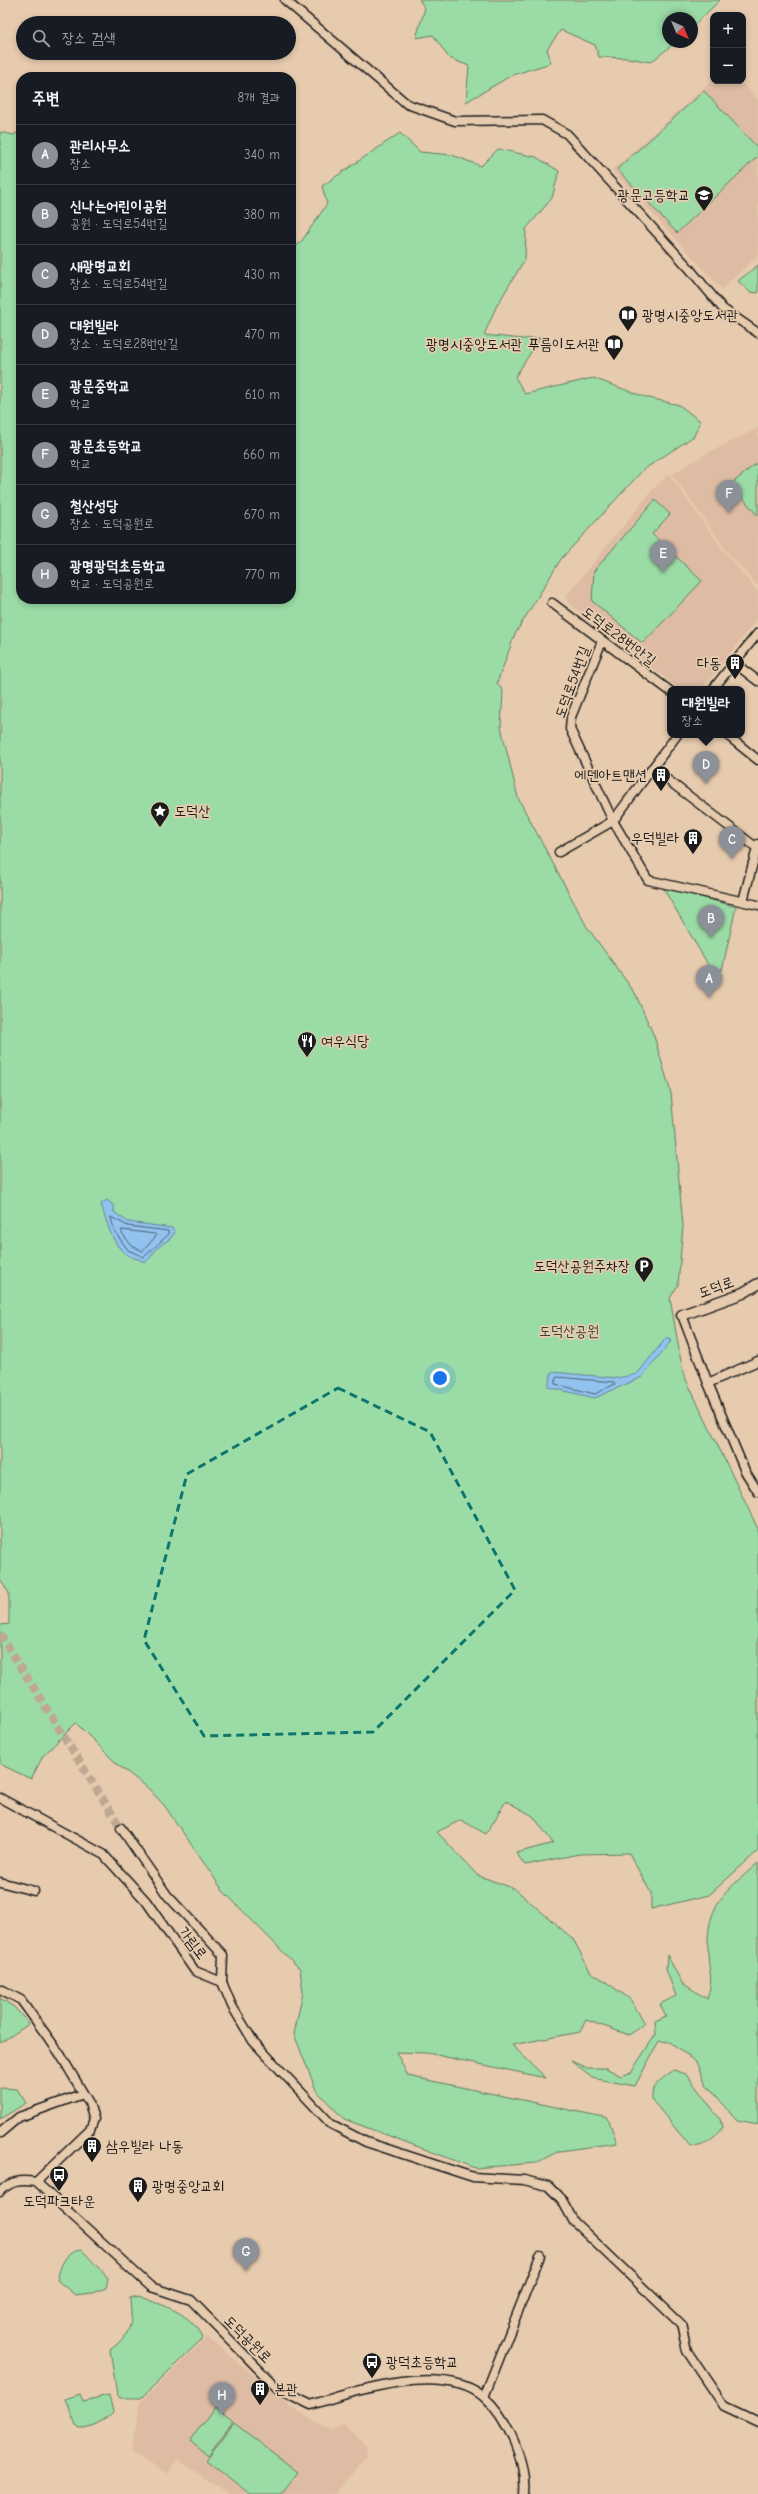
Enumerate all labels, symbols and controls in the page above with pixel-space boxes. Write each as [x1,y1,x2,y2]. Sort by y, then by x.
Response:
north arrow [662,12,698,48]
map controls [710,12,746,84]
button: + [710,12,746,48]
search box [16,16,296,60]
icon: search [30,27,52,49]
text: 장소 검색 [62,29,115,47]
button: − [710,48,746,84]
text: 주변 [32,89,59,108]
text: 8개 결과 [238,90,280,105]
text: 관리사무소 [70,137,130,155]
text: A [41,147,49,162]
text: 340 m [244,147,280,162]
text: 장소 [70,156,91,171]
school or university icon: 광문고등학교 [693,184,715,212]
place label: 광문고등학교 [618,186,690,204]
text: 신나는어린이공원 [70,197,167,215]
text: B [41,207,49,222]
text: 380 m [244,207,280,222]
text: 공원 · 도덕로54번길 [70,216,168,231]
text: 새광명교회 [70,257,130,275]
text: C [41,267,49,282]
text: 430 m [244,267,280,282]
text: 장소 · 도덕로54번길 [70,276,168,291]
library icon: 광명시중앙도서관 [617,304,639,332]
place label: 광명시중앙도서관 [642,306,739,324]
text: 대원빌라 [70,317,118,335]
text: D [41,327,49,342]
text: 470 m [245,327,280,342]
library icon: 광명시중앙도서관 푸름이도서관 [603,333,625,361]
place label: 광명시중앙도서관 푸름이도서관 [426,335,600,353]
text: 장소 · 도덕로28번안길 [70,336,178,351]
text: 광문중학교 [70,377,130,395]
text: E [41,387,49,402]
text: 610 m [245,387,280,402]
text: 학교 [70,396,91,411]
text: 광문초등학교 [70,437,142,455]
text: F [41,447,49,462]
text: 660 m [243,447,280,462]
text: 학교 [70,456,91,471]
pin: F [716,480,742,513]
text: 철산성당 [70,497,118,515]
text: G [40,507,50,522]
text: 670 m [244,507,280,522]
text: 장소 · 도덕공원로 [70,516,154,531]
pin: E [650,540,676,573]
text: 광명광덕초등학교 [70,557,167,575]
text: H [40,567,50,582]
text: 770 m [245,567,280,582]
text: 학교 · 도덕공원로 [70,576,154,591]
street label: 도덕로28번안길 [578,602,660,670]
street label: 도덕로54번길 [551,643,593,721]
building icon: 다동 [724,652,746,680]
place label: 다동 [697,654,721,672]
popup [667,686,745,738]
text: 대원빌라 [682,694,730,712]
text: 장소 [682,713,703,728]
pin: D [693,751,719,784]
building icon: 에덴아트맨션 [650,764,672,792]
place label: 에덴아트맨션 [575,766,647,784]
place icon: 도덕산 [149,800,171,828]
place label: 도덕산 [174,802,210,820]
pin: C [719,826,745,859]
building icon: 우덕빌라 [682,827,704,855]
place label: 우덕빌라 [631,829,679,847]
pin: B [698,905,724,938]
pin: A [696,965,722,998]
restaurant icon: 여우식당 [296,1030,318,1058]
place label: 여우식당 [321,1032,369,1050]
parking icon: 도덕산공원주차장 [633,1255,655,1283]
place label: 도덕산공원주차장 [533,1257,630,1275]
street label: 도덕로 [696,1272,736,1302]
park label: 도덕산공원 [539,1322,599,1340]
your location [430,1368,450,1388]
street label: 가림로 [175,1923,211,1963]
building icon: 삼우빌라 나동 [81,2135,103,2163]
place label: 삼우빌라 나동 [106,2137,183,2155]
bus stop icon: 도덕파크타운 [48,2164,70,2192]
building icon: 광명중앙교회 [127,2175,149,2203]
place label: 광명중앙교회 [152,2177,224,2195]
place label: 도덕파크타운 [23,2192,95,2210]
pin: G [233,2238,259,2271]
street label: 도덕공원로 [220,2311,276,2367]
bus stop icon: 광덕초등학교 [361,2351,383,2379]
place label: 광덕초등학교 [386,2353,458,2371]
building icon: 본관 [249,2378,271,2406]
place label: 본관 [274,2380,298,2398]
pin: H [209,2382,235,2415]

